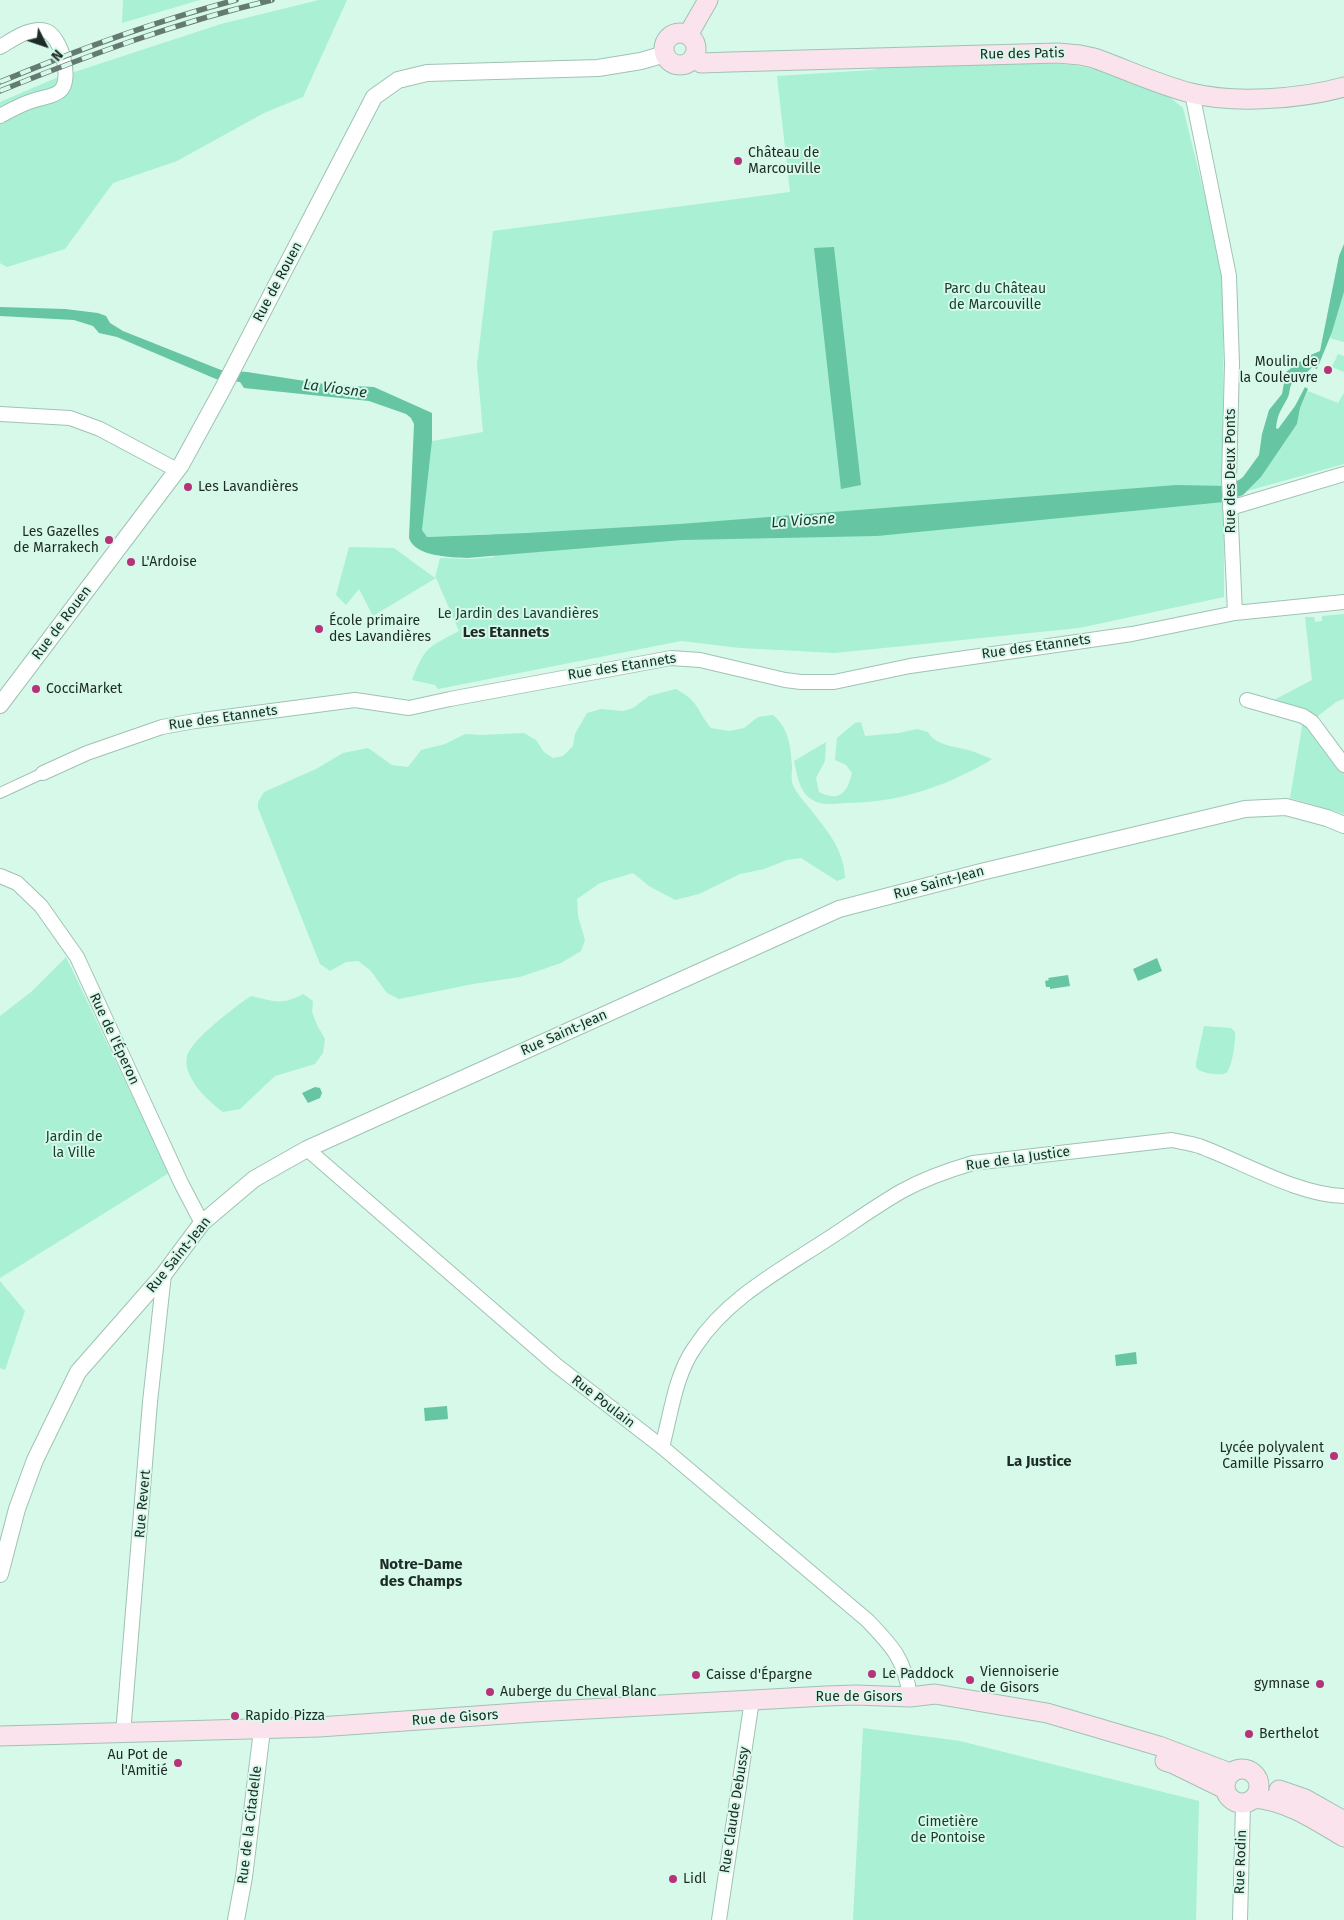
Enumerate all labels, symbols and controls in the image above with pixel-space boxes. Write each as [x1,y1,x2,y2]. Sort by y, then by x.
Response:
north arrow [20,20,70,70]
street label: Rue des Patis [979,45,1065,63]
text: N [47,46,66,64]
place label: Château de Marcouville [748,145,821,178]
marker: Château de Marcouville [732,155,744,167]
street label: Rue de Rouen [250,239,306,325]
park label: Parc du Château de Marcouville [944,281,1046,314]
place label: Moulin de la Couleuvre [1239,354,1318,387]
marker: Moulin de la Couleuvre [1322,364,1334,376]
water label: La Viosne [302,376,368,402]
street label: Rue des Deux Ponts [1223,408,1239,534]
place label: Les Lavandières [198,479,298,495]
marker: Les Lavandières [182,481,194,493]
water label: La Viosne [771,510,835,532]
place label: Les Gazelles de Marrakech [13,524,99,556]
marker: Les Gazelles de Marrakech [103,534,115,546]
place label: L'Ardoise [141,554,197,570]
marker: L'Ardoise [125,556,137,568]
street label: Rue de Rouen [29,583,95,663]
park label: Le Jardin des Lavandières [437,606,599,622]
place label: École primaire des Lavandières [329,613,431,646]
marker: École primaire des Lavandières [313,623,325,635]
district label: Les Etannets [463,624,549,642]
street label: Rue des Etannets [981,631,1091,663]
street label: Rue des Etannets [567,650,677,684]
place label: CocciMarket [46,681,122,697]
marker: CocciMarket [30,683,42,695]
street label: Rue des Etannets [168,702,278,734]
street label: Rue Saint-Jean [892,863,986,903]
street label: Rue de l'Éperon [85,990,143,1088]
street label: Rue Saint-Jean [518,1006,610,1060]
park label: Jardin de la Ville [45,1129,103,1162]
street label: Rue de la Justice [965,1143,1071,1175]
street label: Rue Saint-Jean [143,1214,215,1296]
street label: Rue Poulain [568,1372,638,1432]
place label: Lycée polyvalent Camille Pissarro [1219,1440,1324,1472]
marker: Lycée polyvalent Camille Pissarro [1328,1450,1340,1462]
district label: La Justice [1006,1453,1072,1471]
street label: Rue Revert [132,1469,154,1539]
district label: Notre-Dame des Champs [379,1556,463,1591]
place label: Viennoiserie de Gisors [980,1664,1059,1696]
place label: Le Paddock [882,1666,954,1682]
place label: Caisse d'Épargne [706,1667,812,1683]
marker: Le Paddock [866,1668,878,1680]
marker: Caisse d'Épargne [690,1669,702,1681]
marker: Viennoiserie de Gisors [964,1674,976,1686]
place label: gymnase [1254,1676,1310,1692]
marker: gymnase [1314,1678,1326,1690]
place label: Auberge du Cheval Blanc [500,1684,656,1700]
marker: Auberge du Cheval Blanc [484,1686,496,1698]
street label: Rue de Gisors [816,1689,902,1705]
street label: Rue de Gisors [411,1707,499,1729]
place label: Rapido Pizza [245,1708,325,1724]
marker: Rapido Pizza [229,1710,241,1722]
place label: Berthelot [1259,1726,1319,1742]
marker: Berthelot [1243,1728,1255,1740]
street label: Rue Claude Debussy [717,1746,753,1874]
place label: Au Pot de l'Amitié [107,1747,168,1780]
marker: Au Pot de l'Amitié [172,1757,184,1769]
street label: Rue de la Citadelle [234,1765,266,1885]
park label: Cimetière de Pontoise [911,1814,985,1846]
street label: Rue Rodin [1231,1829,1251,1895]
place label: Lidl [683,1871,706,1887]
marker: Lidl [667,1873,679,1885]

